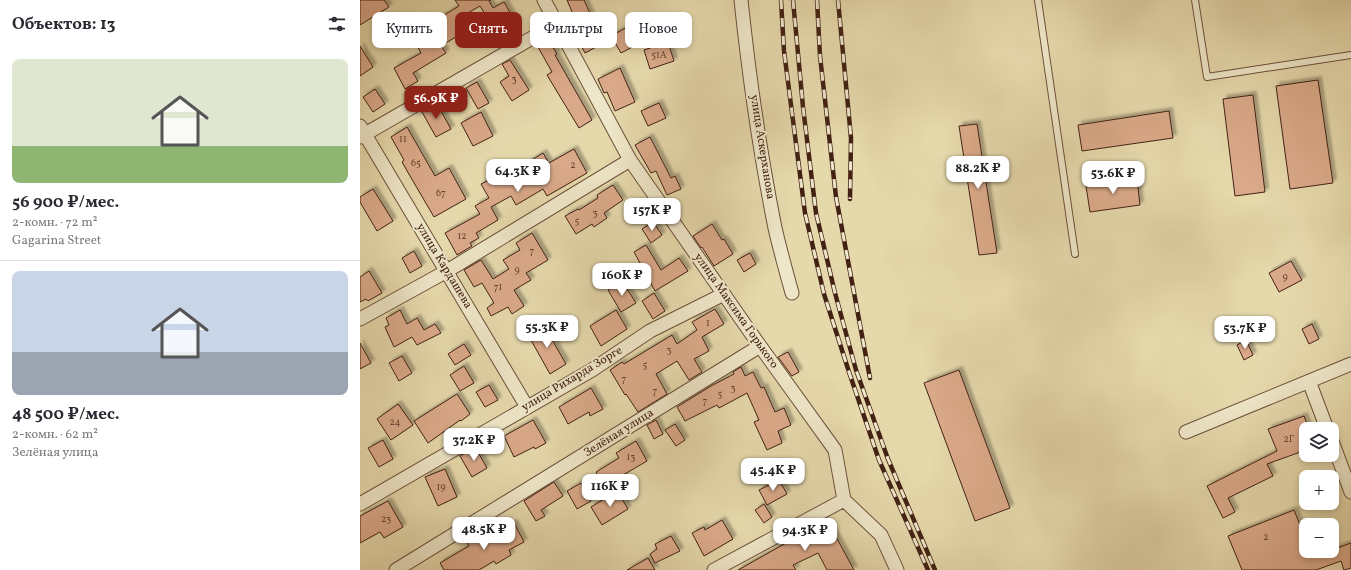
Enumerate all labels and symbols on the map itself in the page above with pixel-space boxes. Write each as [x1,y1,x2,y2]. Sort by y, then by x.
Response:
house number: 51А [651,48,667,62]
house number: 3 [511,72,517,86]
pin: 56.9K ₽ [399,86,473,120]
street label: улица Аскерханова [746,93,778,201]
house number: 11 [399,132,407,146]
house number: 65 [411,156,421,170]
pin: 88.2K ₽ [941,156,1015,190]
house number: 2 [570,158,576,172]
pin: 64.3K ₽ [481,159,555,193]
pin: 53.6K ₽ [1076,161,1150,195]
house number: 67 [436,186,446,200]
pin: 157K ₽ [619,198,685,232]
house number: 3 [592,206,598,220]
house number: 5 [575,214,580,228]
street label: улица Кардашева [412,220,476,312]
house number: 12 [457,229,467,243]
house number: 7 [530,244,535,258]
street label: улица Максима Горького [690,250,782,372]
house number: 9 [514,263,520,277]
pin: 160K ₽ [589,263,655,297]
house number: 9 [1282,270,1288,284]
house number: 71 [494,280,502,294]
pin: 55.3K ₽ [510,315,584,349]
house number: 1 [706,316,710,330]
pin: 53.7K ₽ [1208,316,1282,350]
street label: улица Рихарда Зорге [519,342,626,415]
house number: 3 [666,343,672,357]
house number: 5 [643,358,648,372]
house number: 7 [622,372,627,386]
house number: 3 [730,381,736,395]
house number: 7 [653,384,658,398]
house number: 5 [718,387,723,401]
house number: 7 [703,394,708,408]
street label: Зелёная улица [581,405,657,461]
house number: 24 [389,415,401,429]
pin: 37.2K ₽ [437,428,511,462]
house number: 2Г [1284,432,1295,446]
house number: 13 [626,450,636,464]
pin: 45.4K ₽ [736,458,810,492]
pin: 116K ₽ [577,474,643,508]
house number: 19 [436,480,446,494]
house number: 23 [381,512,391,526]
pin: 48.5K ₽ [447,517,521,551]
pin: 94.3K ₽ [768,518,842,552]
house number: 2 [1263,530,1269,544]

